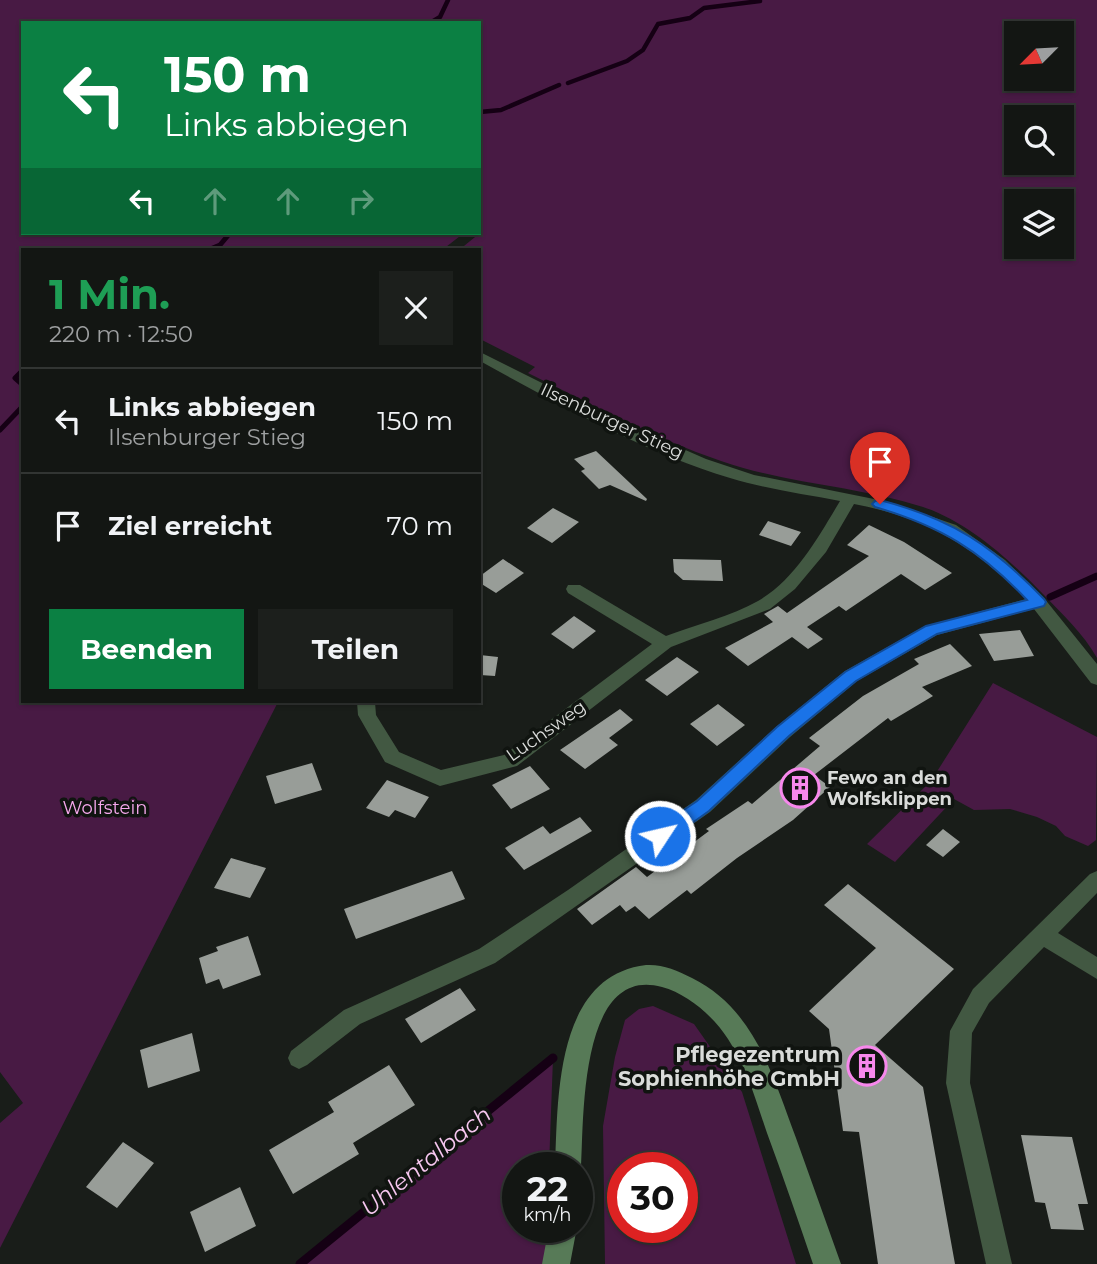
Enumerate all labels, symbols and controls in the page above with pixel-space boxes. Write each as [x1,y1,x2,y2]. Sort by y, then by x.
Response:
north arrow [1004,21,1074,91]
map controls [1004,21,1074,259]
text: 150 m [164,45,311,104]
icon: left [49,49,140,140]
text: Links abbiegen [164,105,409,144]
button: search [1004,105,1074,175]
icon: left [123,182,161,220]
icon: ahead [196,182,234,220]
icon: ahead [269,182,307,220]
icon: right [342,182,380,220]
button: layers [1004,189,1074,259]
text: 1 Min. [49,268,170,320]
button: close [379,271,453,345]
text: 220 m · 12:50 [49,320,193,348]
street label: Ilsenburger Stieg [537,378,687,464]
text: Links abbiegen [108,391,316,423]
icon: left [49,402,87,440]
text: 150 m [377,405,453,437]
text: Ilsenburger Stieg [108,423,306,451]
pin [850,432,910,504]
icon: arrive [861,443,899,481]
icon: arrive [49,507,87,545]
text: Ziel erreicht [108,510,272,542]
text: 70 m [387,510,453,542]
button: Beenden [49,609,244,689]
button: Teilen [258,609,453,689]
street label: Luchsweg [502,696,590,766]
building icon: Fewo an den Wolfsklippen [779,767,821,809]
place label: Fewo an den Wolfsklippen [827,767,952,810]
park label: Wolfstein [63,797,147,819]
position arrow [623,799,697,873]
place label: Pflegezentrum Sophienhöhe GmbH [618,1042,840,1091]
building icon: Pflegezentrum Sophienhöhe GmbH [846,1045,888,1087]
water label: Uhlentalbach [355,1100,497,1222]
speed limit sign: 30 [607,1152,698,1243]
text: 22 [527,1167,568,1210]
text: km/h [523,1204,572,1226]

